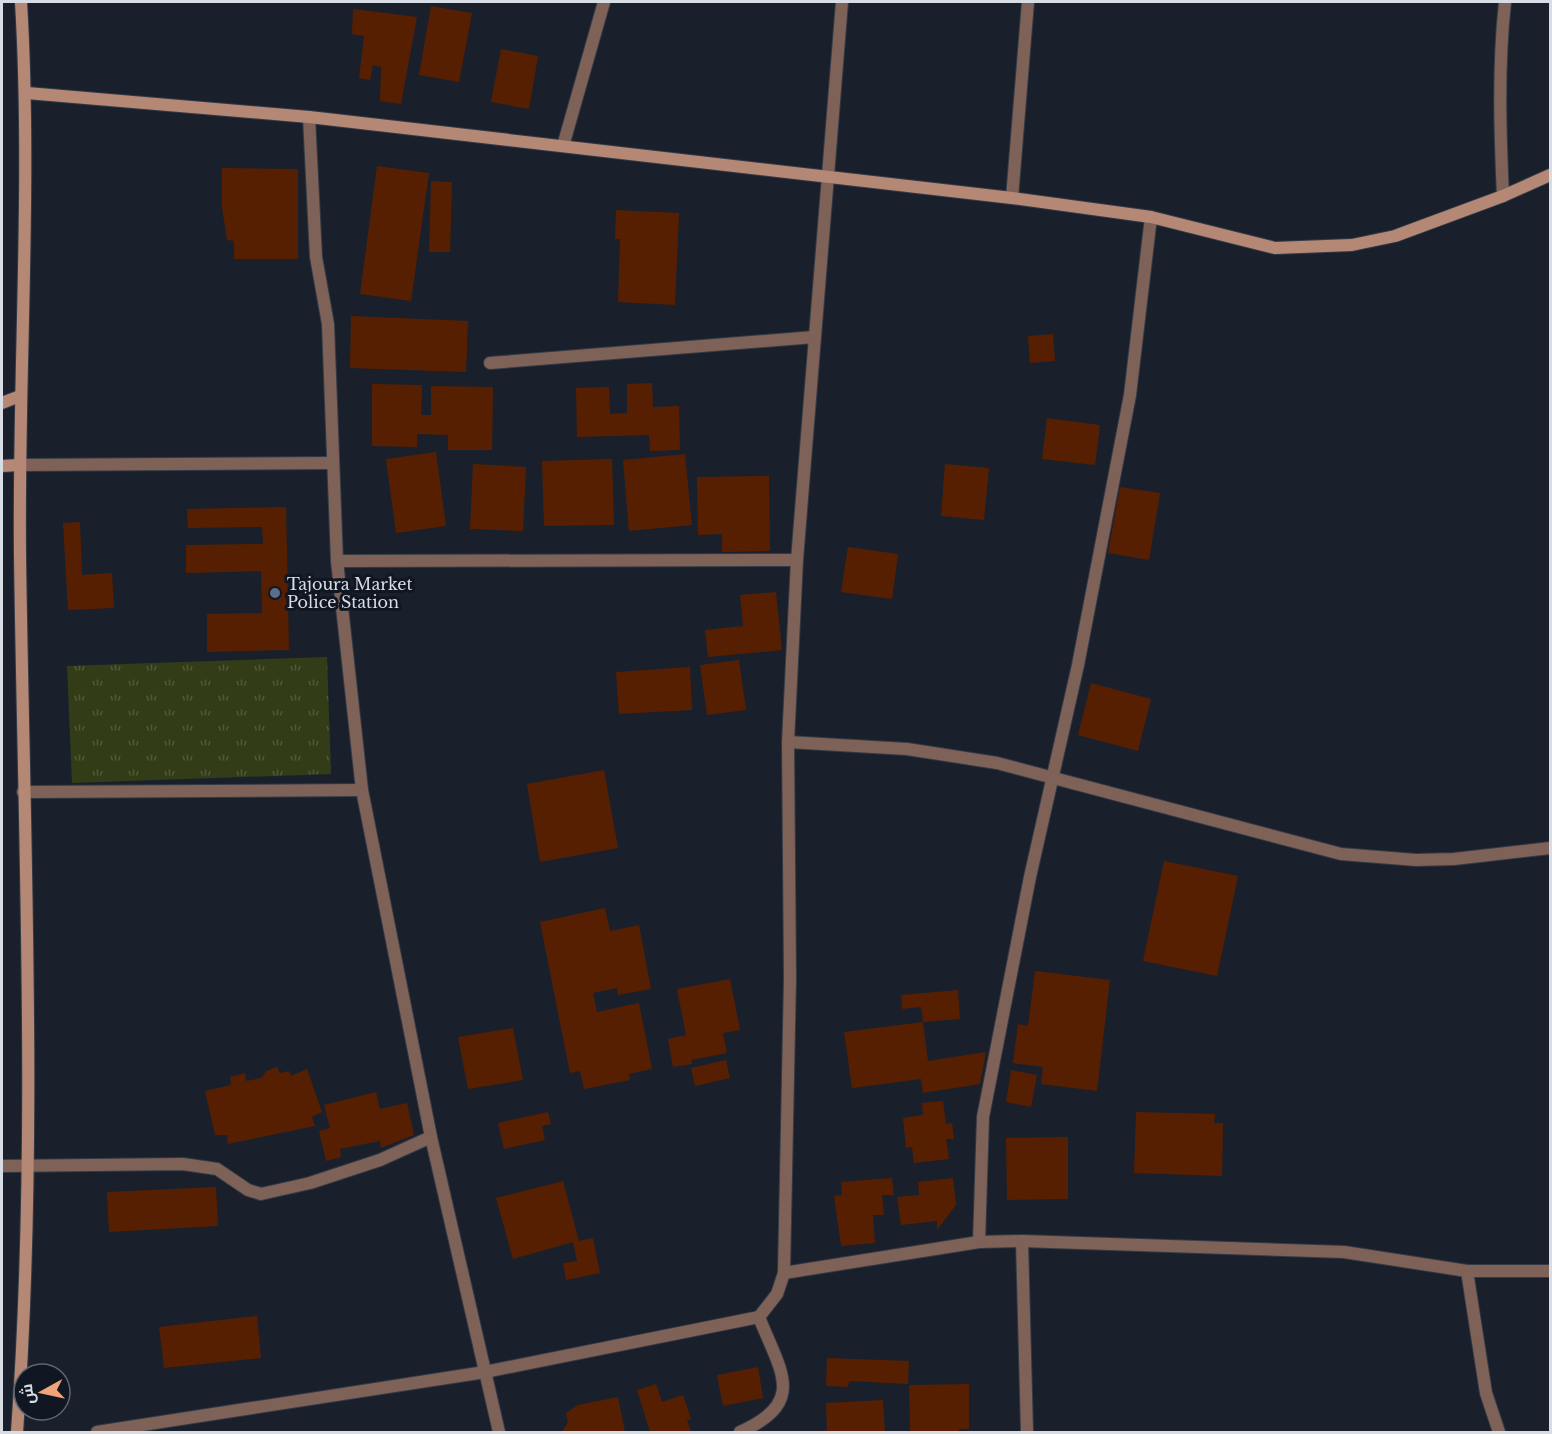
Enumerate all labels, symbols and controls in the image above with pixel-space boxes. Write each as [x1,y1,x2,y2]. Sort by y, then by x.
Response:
place label: Tajoura Market Police Station [287,574,412,612]
marker: Tajoura Market Police Station [268,586,282,600]
north arrow [12,1362,72,1422]
text: ش [16,1383,38,1406]

